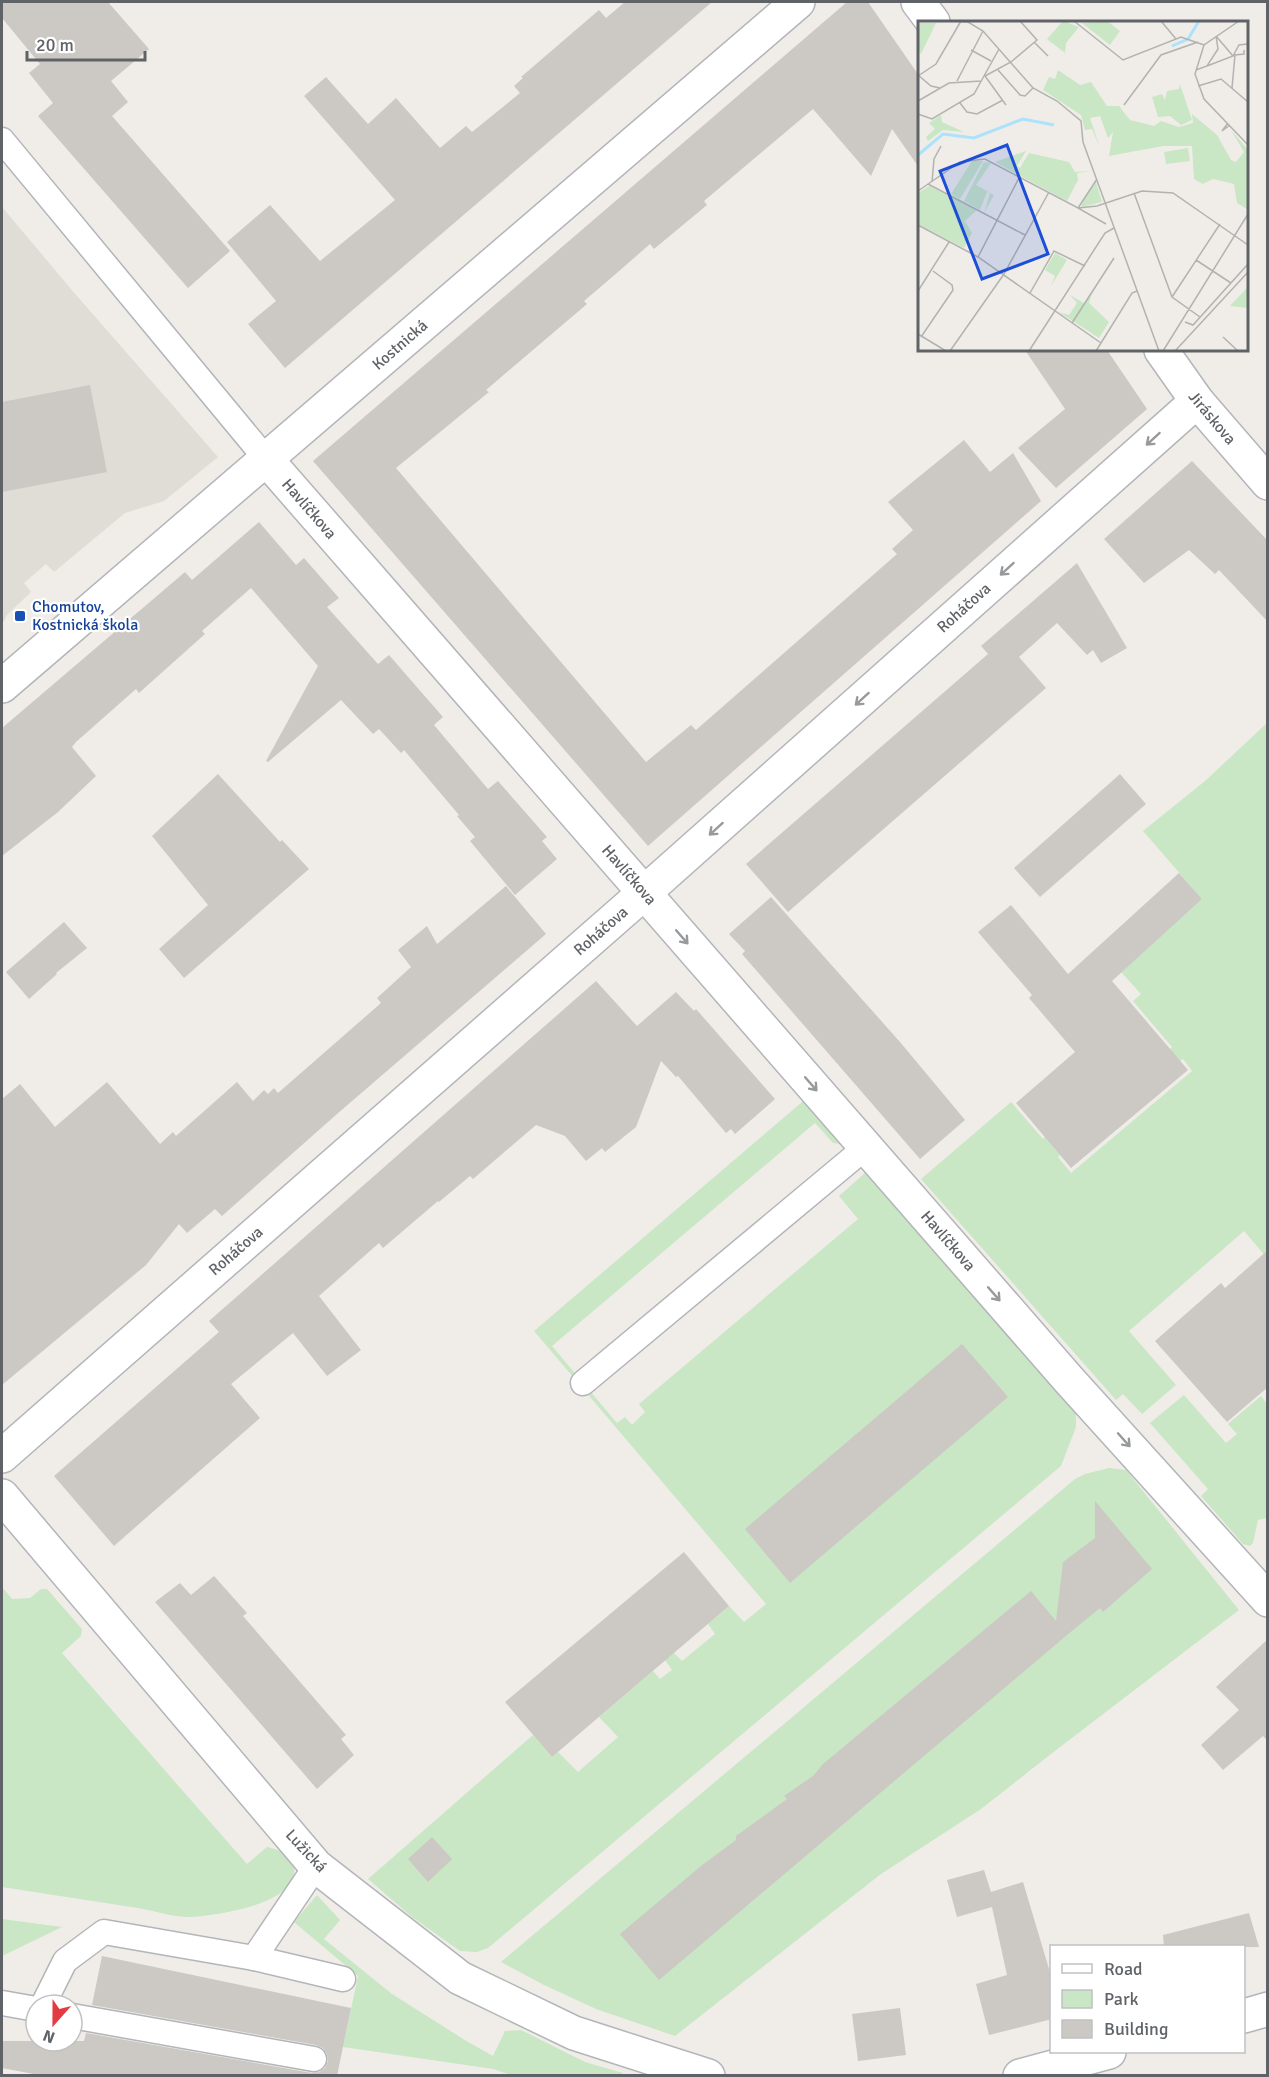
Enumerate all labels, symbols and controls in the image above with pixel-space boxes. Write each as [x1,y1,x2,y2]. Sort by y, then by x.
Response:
inset map [918,21,1248,351]
scale bar [27,24,146,62]
text: 20 m [36,34,74,56]
street label: Kostnická [368,315,432,375]
street label: Jiráskova [1184,387,1240,449]
one-way arrow [1146,432,1161,446]
street label: Havlíčkova [277,475,341,543]
one-way arrow [1000,562,1015,576]
street label: Roháčova [933,579,995,637]
place label: Chomutov, Kostnická škola [32,597,138,635]
marker: Chomutov, Kostnická škola [13,609,27,623]
one-way arrow [855,692,870,706]
one-way arrow [709,822,724,836]
street label: Havlíčkova [597,841,661,909]
street label: Roháčova [570,902,632,960]
one-way arrow [676,929,689,945]
one-way arrow [804,1076,818,1091]
street label: Havlíčkova [916,1207,980,1275]
street label: Roháčova [205,1222,267,1280]
one-way arrow [987,1286,1001,1301]
one-way arrow [1117,1432,1131,1447]
street label: Lužická [281,1825,331,1877]
legend [1050,1945,1245,2053]
text: Road [1104,1958,1143,1980]
text: Park [1104,1988,1139,2010]
north arrow [24,1993,84,2053]
text: Building [1104,2018,1168,2040]
text: N [40,2025,58,2047]

